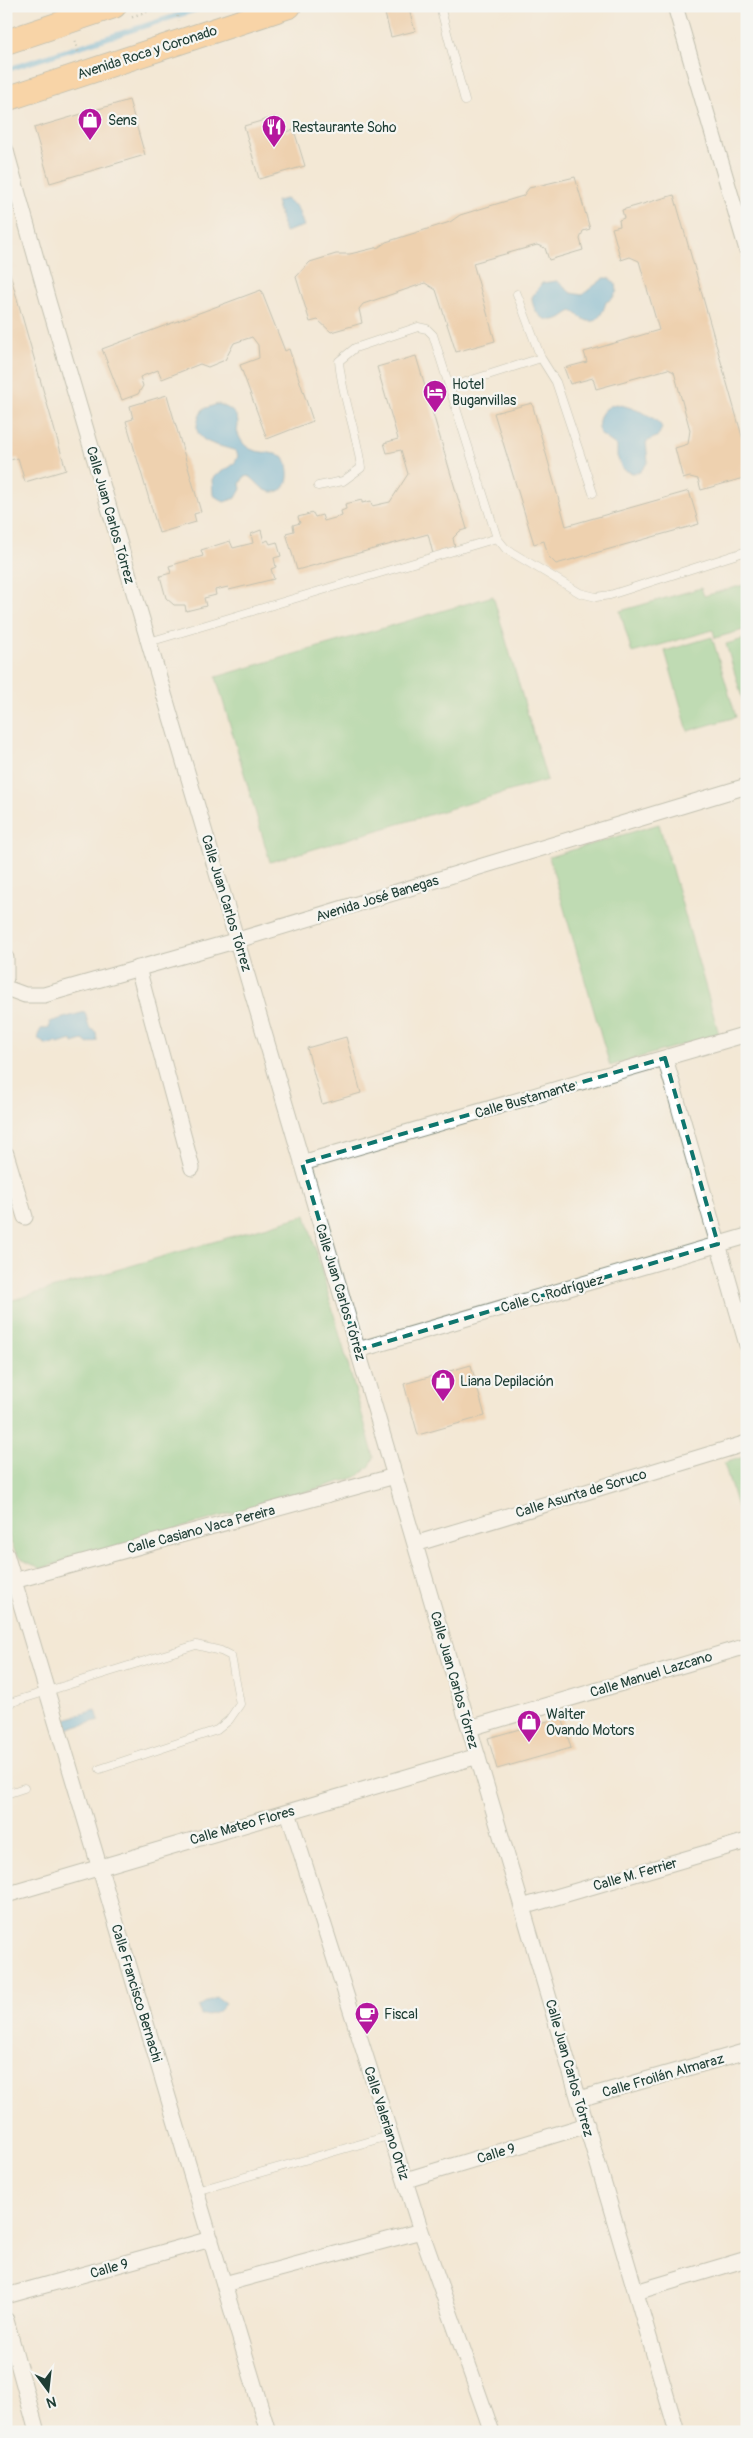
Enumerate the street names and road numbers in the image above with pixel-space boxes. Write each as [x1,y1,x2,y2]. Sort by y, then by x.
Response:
street label: Avenida Roca y Coronado [75,22,220,83]
street label: Calle Juan Carlos Tórrez [83,444,138,586]
street label: Calle Juan Carlos Tórrez [198,833,255,974]
street label: Avenida José Banegas [314,871,441,925]
street label: Calle Bustamante [473,1077,578,1122]
street label: Calle Juan Carlos Tórrez [312,1222,369,1363]
street label: Calle C. Rodríguez [499,1271,606,1316]
street label: Calle Asunta de Soruco [514,1465,649,1522]
street label: Calle Casiano Vaca Pereira [125,1502,277,1557]
street label: Calle Juan Carlos Tórrez [427,1609,482,1751]
street label: Calle Manuel Lazcano [588,1648,715,1701]
street label: Calle Mateo Flores [188,1802,297,1849]
street label: Calle M. Ferrier [591,1854,679,1895]
street label: Calle Francisco Bernachi [107,1922,166,2065]
street label: Calle Juan Carlos Tórrez [542,1997,597,2139]
street label: Calle Froilán Almaraz [600,2050,726,2101]
street label: Calle Valeriano Ortiz [360,2064,413,2182]
street label: Calle 9 [475,2140,517,2167]
street label: Calle 9 [88,2255,130,2282]

